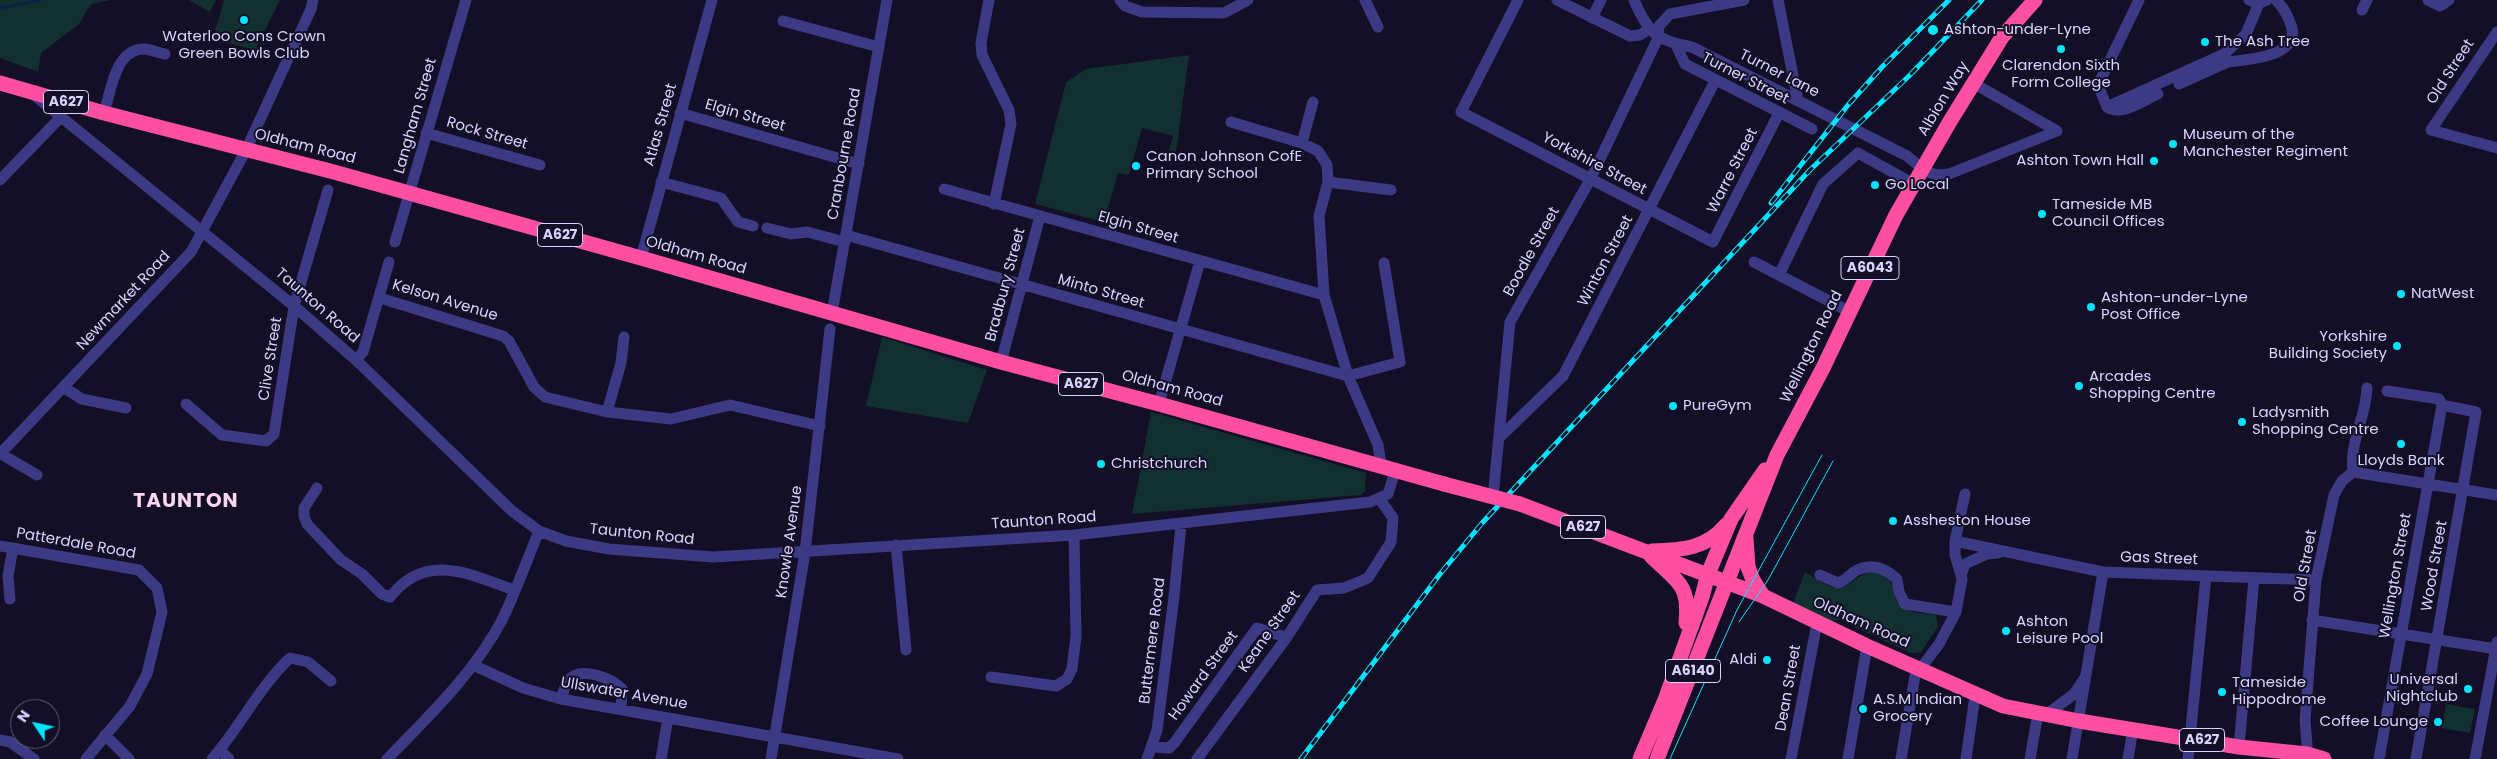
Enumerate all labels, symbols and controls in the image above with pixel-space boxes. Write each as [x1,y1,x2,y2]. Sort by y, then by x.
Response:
marker: Waterloo Cons Crown Green Bowls Club [238,14,250,26]
place label: Ashton-under-Lyne [1944,21,2091,39]
marker: Ashton-under-Lyne [1926,23,1940,37]
place label: Waterloo Cons Crown Green Bowls Club [162,28,326,63]
place label: The Ash Tree [2215,33,2310,51]
marker: The Ash Tree [2199,36,2211,48]
street label: Old Street [2423,36,2479,108]
marker: Clarendon Sixth Form College [2055,43,2067,55]
street label: Turner Lane [1736,46,1822,102]
street label: Turner Street [1698,49,1792,109]
street label: Langham Street [391,56,441,176]
place label: Clarendon Sixth Form College [2002,57,2120,92]
street label: Albion Way [1915,58,1973,140]
street label: Atlas Street [641,82,681,168]
street label: Cranbourne Road [825,87,865,221]
road number: A627 [44,90,88,114]
street label: Elgin Street [703,96,787,136]
street label: Rock Street [444,114,530,154]
street label: Warre Street [1704,125,1762,217]
street label: Oldham Road [252,126,358,168]
place label: Museum of the Manchester Regiment [2183,126,2348,161]
street label: Yorkshire Street [1539,129,1649,199]
marker: Museum of the Manchester Regiment [2167,138,2179,150]
place label: Canon Johnson CofE Primary School [1146,148,1302,183]
place label: Ashton Town Hall [2016,152,2144,170]
marker: Ashton Town Hall [2148,155,2160,167]
marker: Canon Johnson CofE Primary School [1130,160,1142,172]
place label: Go Local [1885,176,1949,194]
marker: Go Local [1869,179,1881,191]
place label: Tameside MB Council Offices [2052,196,2164,231]
street label: Boodle Street [1500,204,1564,300]
street label: Elgin Street [1096,208,1180,248]
marker: Tameside MB Council Offices [2036,208,2048,220]
street label: Winton Street [1574,212,1638,310]
road number: A627 [538,224,582,246]
street label: Bradbury Street [982,226,1030,344]
street label: Oldham Road [644,233,748,279]
street label: Newmarket Road [73,248,175,354]
road number: A6043 [1841,256,1899,280]
street label: Taunton Road [271,265,363,347]
street label: Minto Street [1056,271,1146,313]
street label: Kelson Avenue [390,276,500,326]
place label: NatWest [2411,285,2474,303]
street label: Wellington Road [1777,288,1847,406]
marker: NatWest [2395,288,2407,300]
place label: Ashton-under-Lyne Post Office [2101,289,2248,324]
marker: Ashton-under-Lyne Post Office [2085,301,2097,313]
street label: Clive Street [255,316,287,402]
place label: Yorkshire Building Society [2269,328,2387,363]
marker: Yorkshire Building Society [2391,340,2403,352]
street label: Oldham Road [1120,367,1224,411]
place label: Arcades Shopping Centre [2089,368,2216,403]
road number: A627 [1058,372,1104,396]
marker: Arcades Shopping Centre [2073,380,2085,392]
place label: PureGym [1683,397,1752,415]
marker: PureGym [1667,400,1679,412]
place label: Ladysmith Shopping Centre [2252,404,2379,439]
marker: Ladysmith Shopping Centre [2236,416,2248,428]
marker: Lloyds Bank [2395,438,2407,450]
place label: Lloyds Bank [2358,452,2444,470]
place label: Christchurch [1111,455,1207,473]
marker: Christchurch [1095,458,1107,470]
street label: Knowle Avenue [773,484,807,600]
district label: TAUNTON [132,490,240,514]
street label: Taunton Road [991,508,1097,534]
place label: Assheston House [1903,512,2031,530]
street label: Wellington Street [2376,512,2416,640]
marker: Assheston House [1887,515,1899,527]
road number: A627 [1560,516,1606,538]
street label: Wood Street [2418,519,2452,613]
street label: Taunton Road [589,521,695,549]
street label: Patterdale Road [15,525,137,563]
street label: Old Street [2291,528,2321,604]
street label: Gas Street [2120,549,2198,569]
street label: Buttermere Road [1136,577,1170,705]
street label: Keane Street [1235,588,1305,676]
street label: Oldham Road [1810,594,1912,652]
place label: Ashton Leisure Pool [2016,613,2103,648]
marker: Ashton Leisure Pool [2000,625,2012,637]
street label: Howard Street [1166,628,1242,724]
street label: Dean Street [1773,643,1805,733]
place label: Aldi [1729,651,1757,669]
marker: Aldi [1761,654,1773,666]
road number: A6140 [1666,659,1720,682]
place label: Universal Nightclub [2386,671,2458,706]
street label: Ullswater Avenue [559,674,689,714]
place label: Tameside Hippodrome [2232,674,2326,709]
marker: Universal Nightclub [2462,683,2474,695]
marker: Tameside Hippodrome [2216,686,2228,698]
place label: A.S.M Indian Grocery [1873,691,1962,726]
north arrow [10,699,60,749]
marker: A.S.M Indian Grocery [1857,703,1869,715]
text: N [12,706,35,726]
place label: Coffee Lounge [2320,713,2428,731]
marker: Coffee Lounge [2432,716,2444,728]
road number: A627 [2180,728,2224,752]

